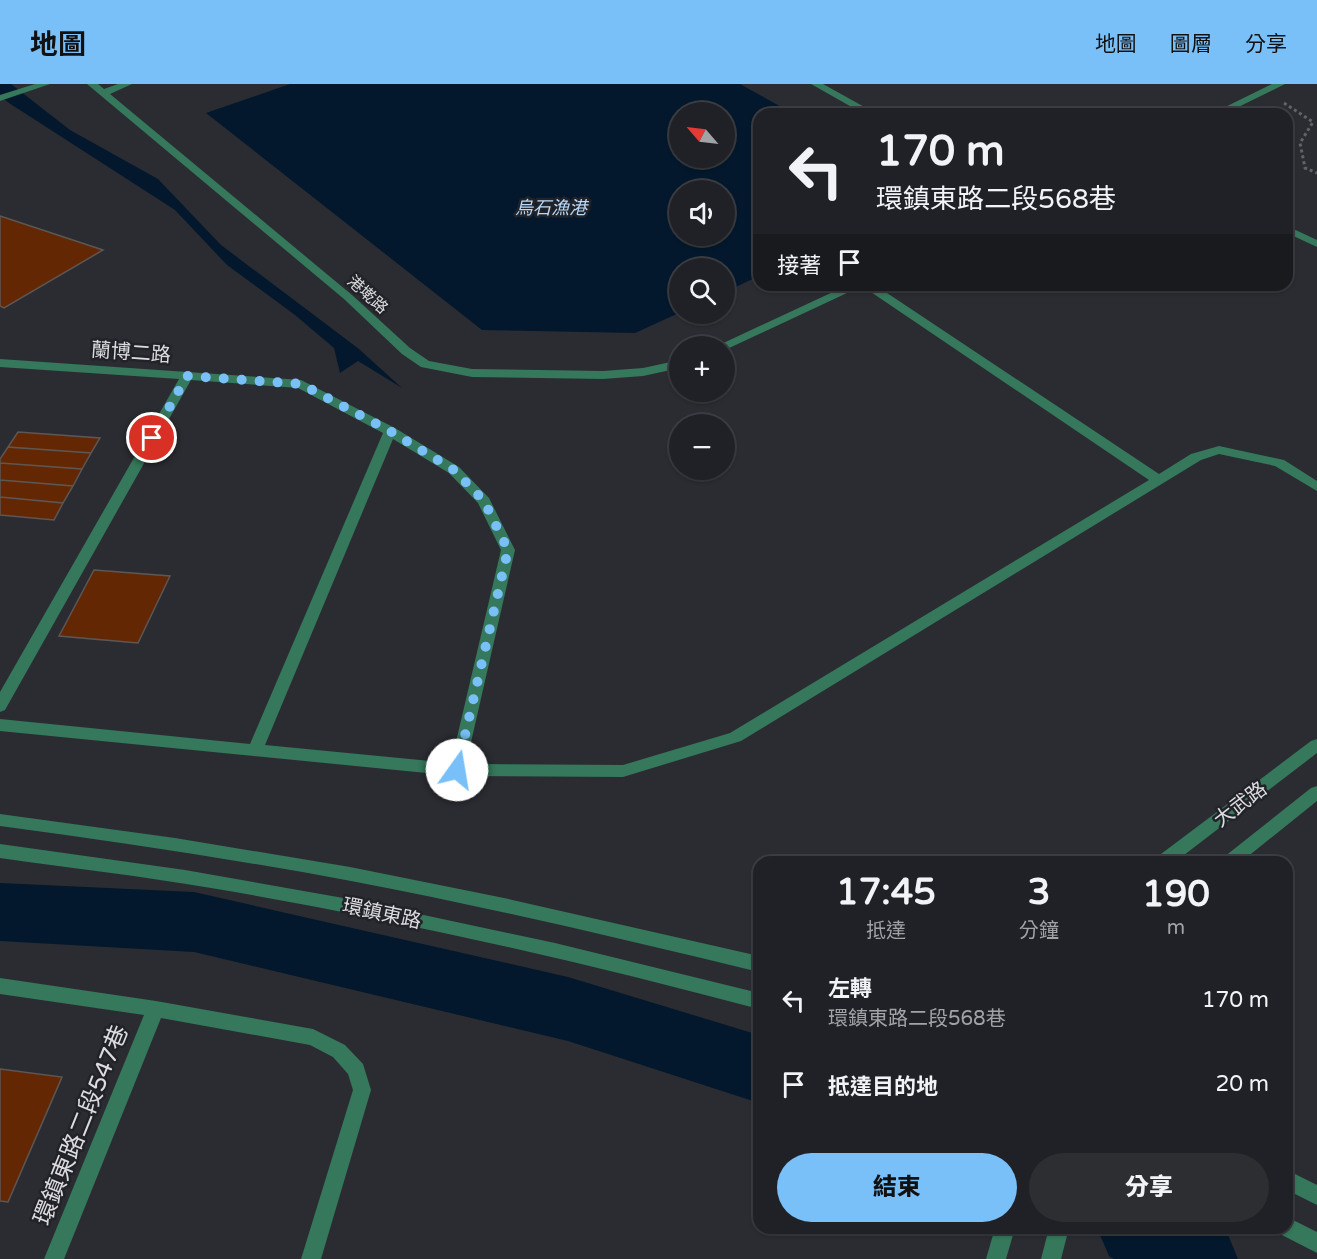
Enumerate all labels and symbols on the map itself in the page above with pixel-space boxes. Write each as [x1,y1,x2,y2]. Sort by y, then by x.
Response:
north arrow [669,102,735,168]
water label: 烏石漁港 [515,197,590,219]
street label: 港墘路 [343,271,392,318]
street label: 蘭博二路 [90,338,172,368]
pin [126,412,177,463]
position arrow [425,738,489,802]
street label: 大武路 [1209,777,1272,832]
street label: 環鎮東路 [340,894,423,934]
street label: 環鎮東路二段547巷 [28,1021,135,1229]

